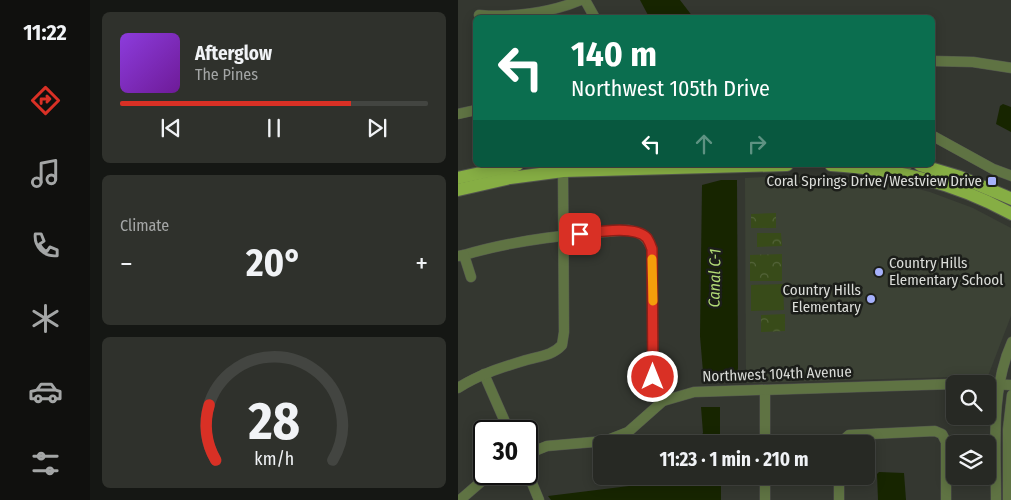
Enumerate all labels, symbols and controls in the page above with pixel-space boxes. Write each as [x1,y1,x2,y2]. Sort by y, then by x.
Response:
text: 11:22 [23,19,67,46]
text: 140 m [571,33,657,75]
icon: left [488,35,553,100]
text: Afterglow [195,42,272,65]
text: The Pines [195,65,258,84]
text: Northwest 105th Drive [571,75,770,102]
icon: directions [28,83,63,118]
icon: previous [157,114,185,142]
icon: pause [260,114,288,142]
icon: next [363,114,391,142]
icon: left [637,130,665,158]
icon: ahead [690,130,718,158]
icon: right [743,130,771,158]
icon: music [28,156,63,191]
place label: Coral Springs Drive/Westview Drive [767,172,982,190]
marker: Coral Springs Drive/Westview Drive [986,175,998,187]
pin [559,213,601,255]
text: Climate [120,216,169,235]
icon: arrive [566,220,594,248]
icon: phone [28,228,63,263]
text: 20° [246,240,302,286]
text: − [120,247,133,280]
text: + [415,247,428,280]
water label: Canal C-1 [704,248,725,308]
place label: Country Hills Elementary School [889,254,1003,289]
marker: Country Hills Elementary School [873,266,885,278]
place label: Country Hills Elementary [782,281,861,316]
marker: Country Hills Elementary [865,293,877,305]
icon: climate [28,301,63,336]
position arrow [626,350,678,402]
street label: Northwest 104th Avenue [702,362,852,386]
icon: car [28,374,63,409]
map controls [946,375,996,485]
button: search [946,375,996,425]
text: 28 [247,390,300,453]
speed limit sign: 30 [473,420,538,485]
button: layers [946,435,996,485]
icon: filters [28,446,63,481]
text: km/h [254,448,294,470]
text: 11:23 · 1 min · 210 m [659,448,809,471]

